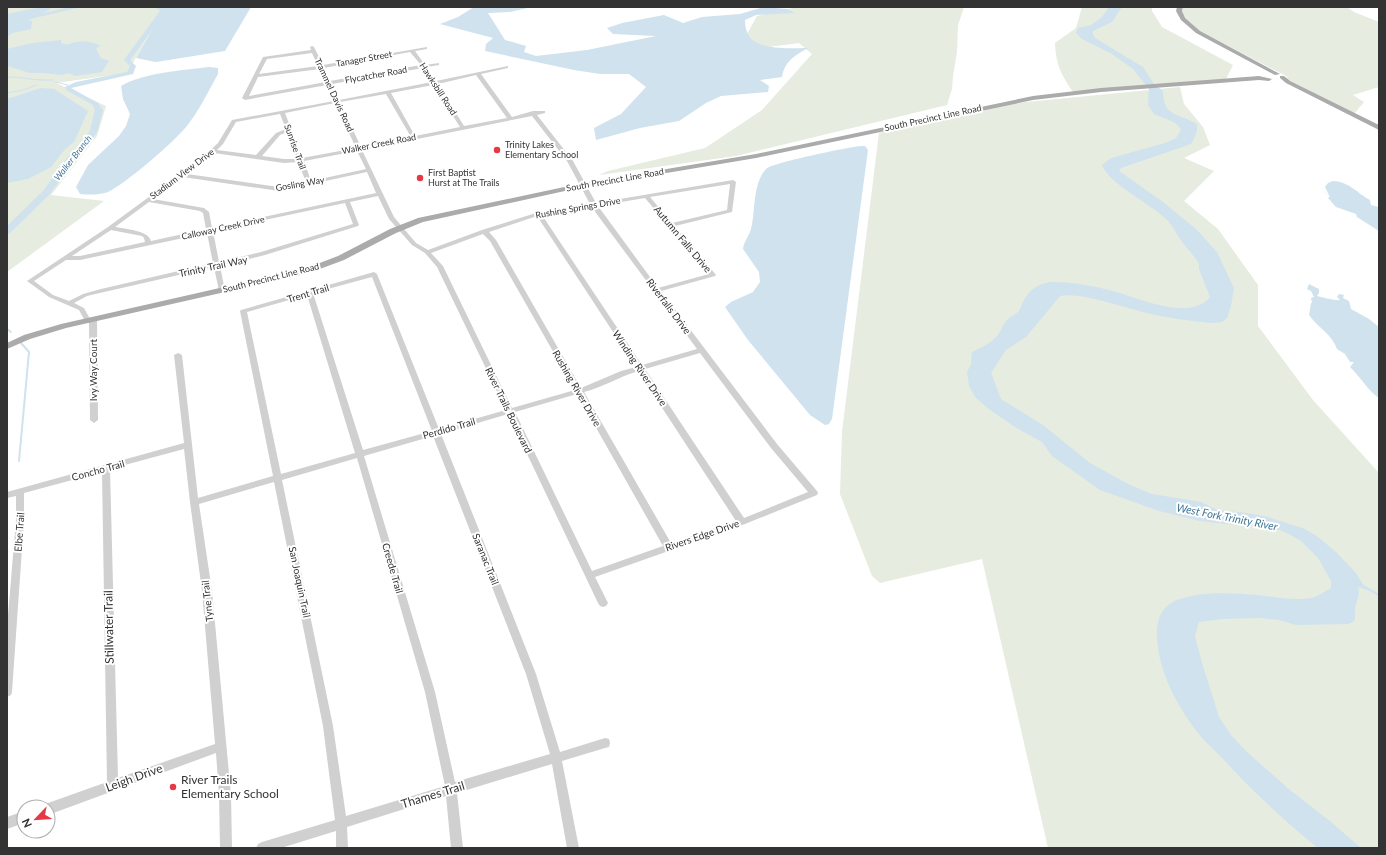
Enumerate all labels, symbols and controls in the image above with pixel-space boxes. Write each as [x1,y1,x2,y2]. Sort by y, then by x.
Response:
street label: Tanager Street [335,48,394,69]
street label: Trammel Davis Road [313,56,356,133]
street label: Hawksbill Road [417,60,459,117]
street label: Flycatcher Road [344,64,408,85]
street label: South Precinct Line Road [883,102,982,133]
street label: Sunrise Trail [282,123,309,171]
street label: Walker Creek Road [341,131,417,156]
water label: Walker Branch [51,133,94,183]
place label: Trinity Lakes Elementary School [505,139,578,160]
marker: Trinity Lakes Elementary School [492,145,502,155]
street label: Stadium View Drive [147,146,216,201]
street label: South Precinct Line Road [565,166,665,194]
place label: First Baptist Hurst at The Trails [428,167,499,188]
marker: First Baptist Hurst at The Trails [415,173,425,183]
street label: Gosling Way [275,174,326,193]
street label: Rushing Springs Drive [535,195,622,220]
street label: Autumn Falls Drive [652,203,714,275]
street label: Calloway Creek Drive [180,213,266,242]
street label: Trinity Trail Way [178,253,249,279]
street label: South Precinct Line Road [222,260,320,295]
street label: Riverfalls Drive [644,276,694,336]
street label: Trent Trail [286,281,330,305]
street label: Winding River Drive [610,328,670,408]
street label: Ivy Way Court [87,338,99,401]
street label: Rushing River Drive [550,348,604,428]
street label: River Trails Boulevard [483,365,535,455]
street label: Perdido Trail [421,415,477,441]
street label: Concho Trail [70,457,126,483]
water label: West Fork Trinity River [1176,500,1279,533]
street label: Elbe Trail [12,512,26,552]
street label: Rivers Edge Drive [663,517,741,553]
street label: Saranac Trail [470,531,502,587]
street label: Creede Trail [380,541,406,595]
street label: San Joaquin Trail [287,545,313,619]
street label: Tyne Trail [199,580,215,622]
street label: Stillwater Trail [100,590,117,664]
street label: Leigh Drive [103,760,164,795]
place label: River Trails Elementary School [181,772,279,801]
street label: Thames Trail [399,778,466,811]
marker: River Trails Elementary School [168,782,178,792]
north arrow [16,799,56,839]
text: N [19,817,34,830]

